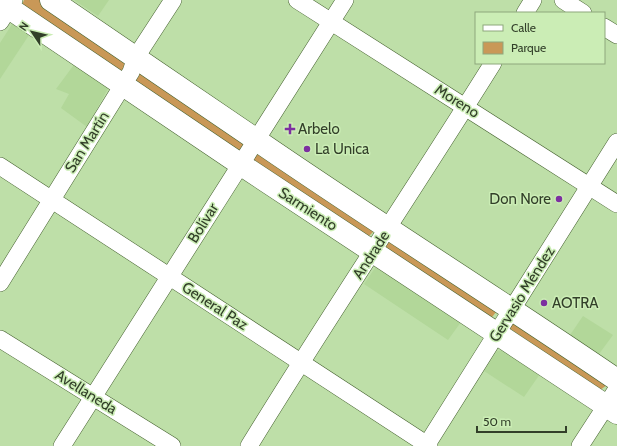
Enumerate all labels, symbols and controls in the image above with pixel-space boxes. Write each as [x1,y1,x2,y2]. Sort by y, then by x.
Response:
north arrow [12,12,52,52]
legend [475,12,605,64]
text: N [16,19,32,33]
text: Calle [511,20,536,35]
text: Parque [511,40,546,55]
street label: Moreno [431,80,483,122]
street label: San Martín [61,108,113,176]
place label: Arbelo [298,120,340,138]
marker: Arbelo [285,124,295,134]
place label: La Unica [315,140,370,158]
marker: La Unica [302,144,312,154]
street label: Sarmiento [275,183,341,235]
place label: Don Nore [489,190,551,208]
marker: Don Nore [554,194,564,204]
street label: Bolívar [184,200,222,246]
street label: Andrade [349,227,393,282]
street label: Gervasio Méndez [485,243,559,345]
street label: General Paz [179,278,251,334]
place label: AOTRA [552,294,599,312]
marker: AOTRA [539,298,549,308]
street label: Avellaneda [52,366,121,418]
scale bar [477,408,566,434]
text: 50 m [483,414,511,429]

